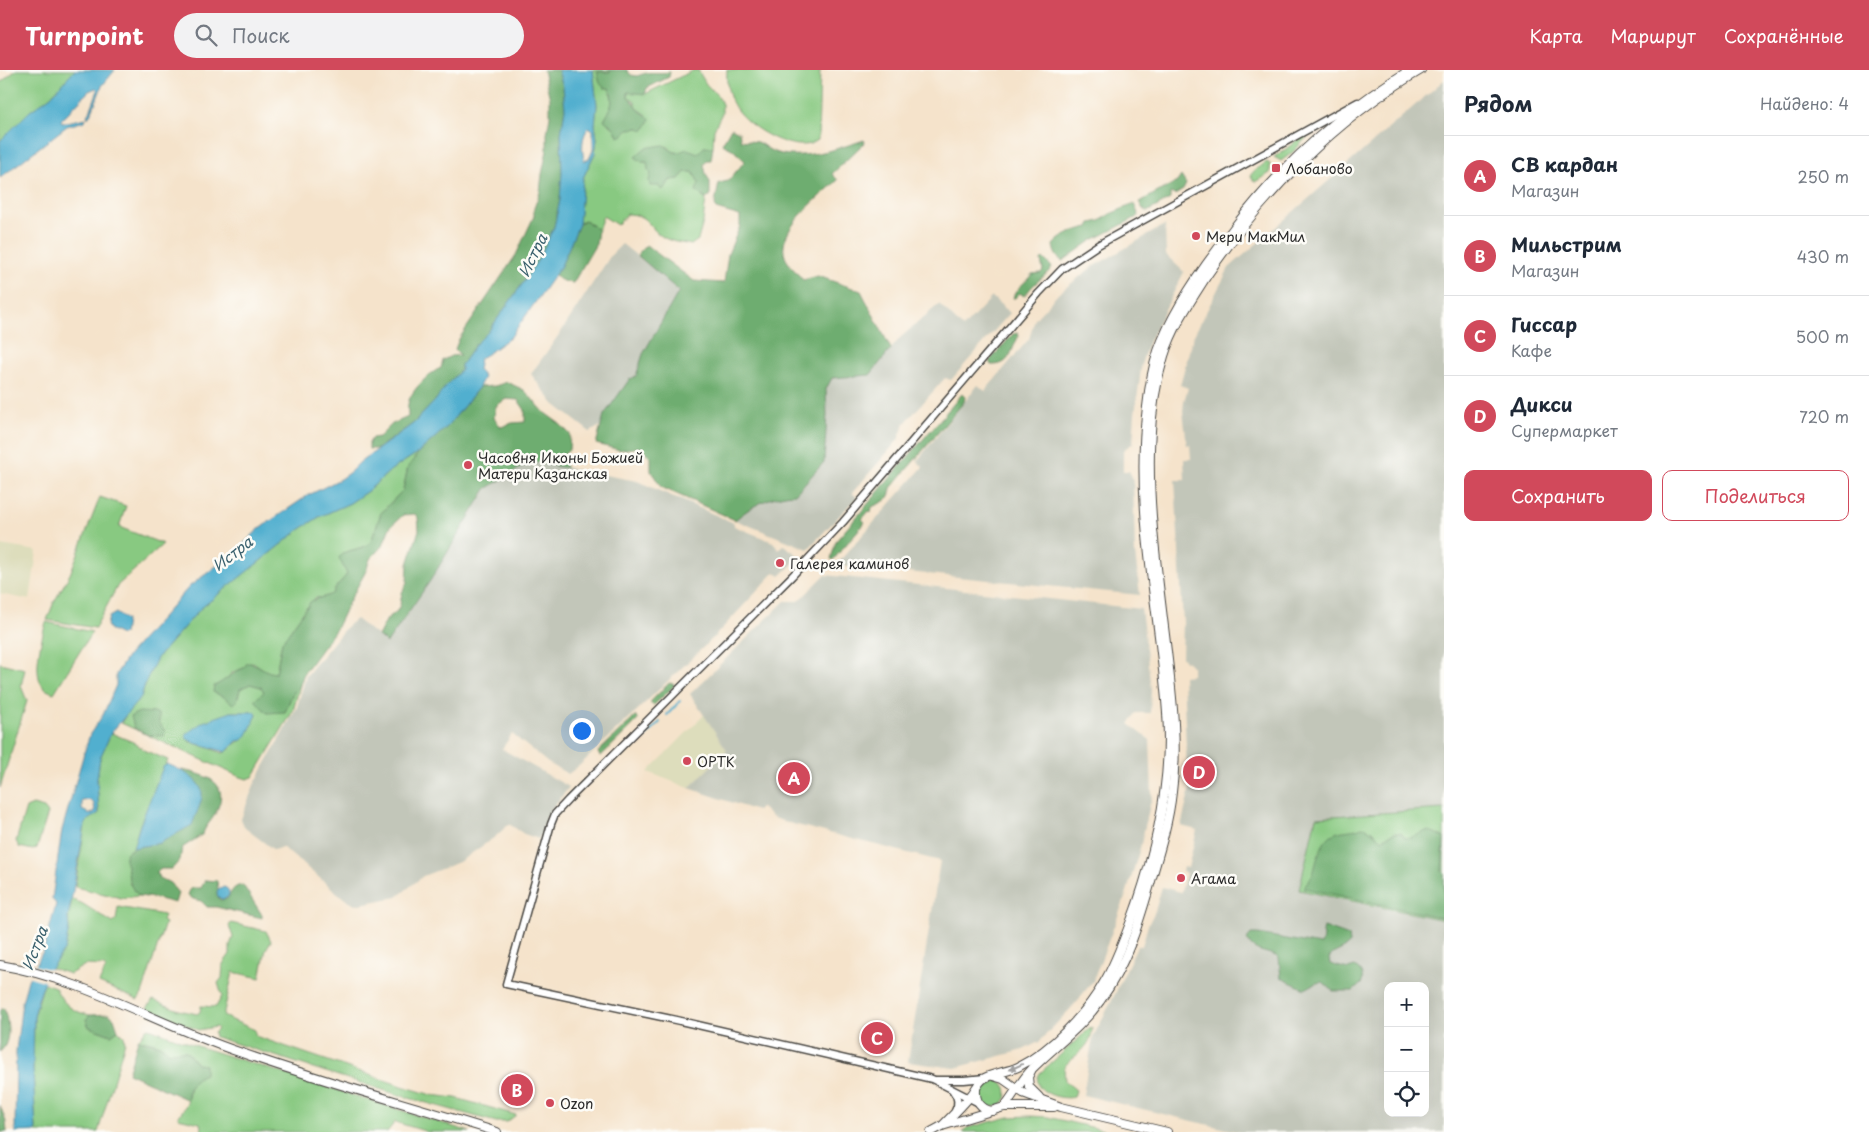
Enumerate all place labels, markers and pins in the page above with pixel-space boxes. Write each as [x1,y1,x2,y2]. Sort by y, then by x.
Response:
place label: Лобаново [1286,158,1353,179]
marker: Лобаново [1270,162,1282,174]
place label: Мери МакМил [1206,226,1305,247]
marker: Мери МакМил [1190,230,1202,242]
place label: Часовня Иконы Божией Матери Казанская [478,447,643,484]
marker: Часовня Иконы Божией Матери Казанская [462,459,474,471]
place label: Галерея каминов [790,553,909,574]
marker: Галерея каминов [774,557,786,569]
place label: ОРТК [697,751,735,772]
pin: D [1183,753,1215,791]
marker: ОРТК [681,755,693,767]
pin: A [778,759,810,797]
place label: Агама [1191,868,1236,889]
marker: Агама [1175,872,1187,884]
pin: C [861,1019,893,1057]
pin: B [501,1071,533,1109]
place label: Ozon [560,1093,593,1114]
marker: Ozon [544,1097,556,1109]

